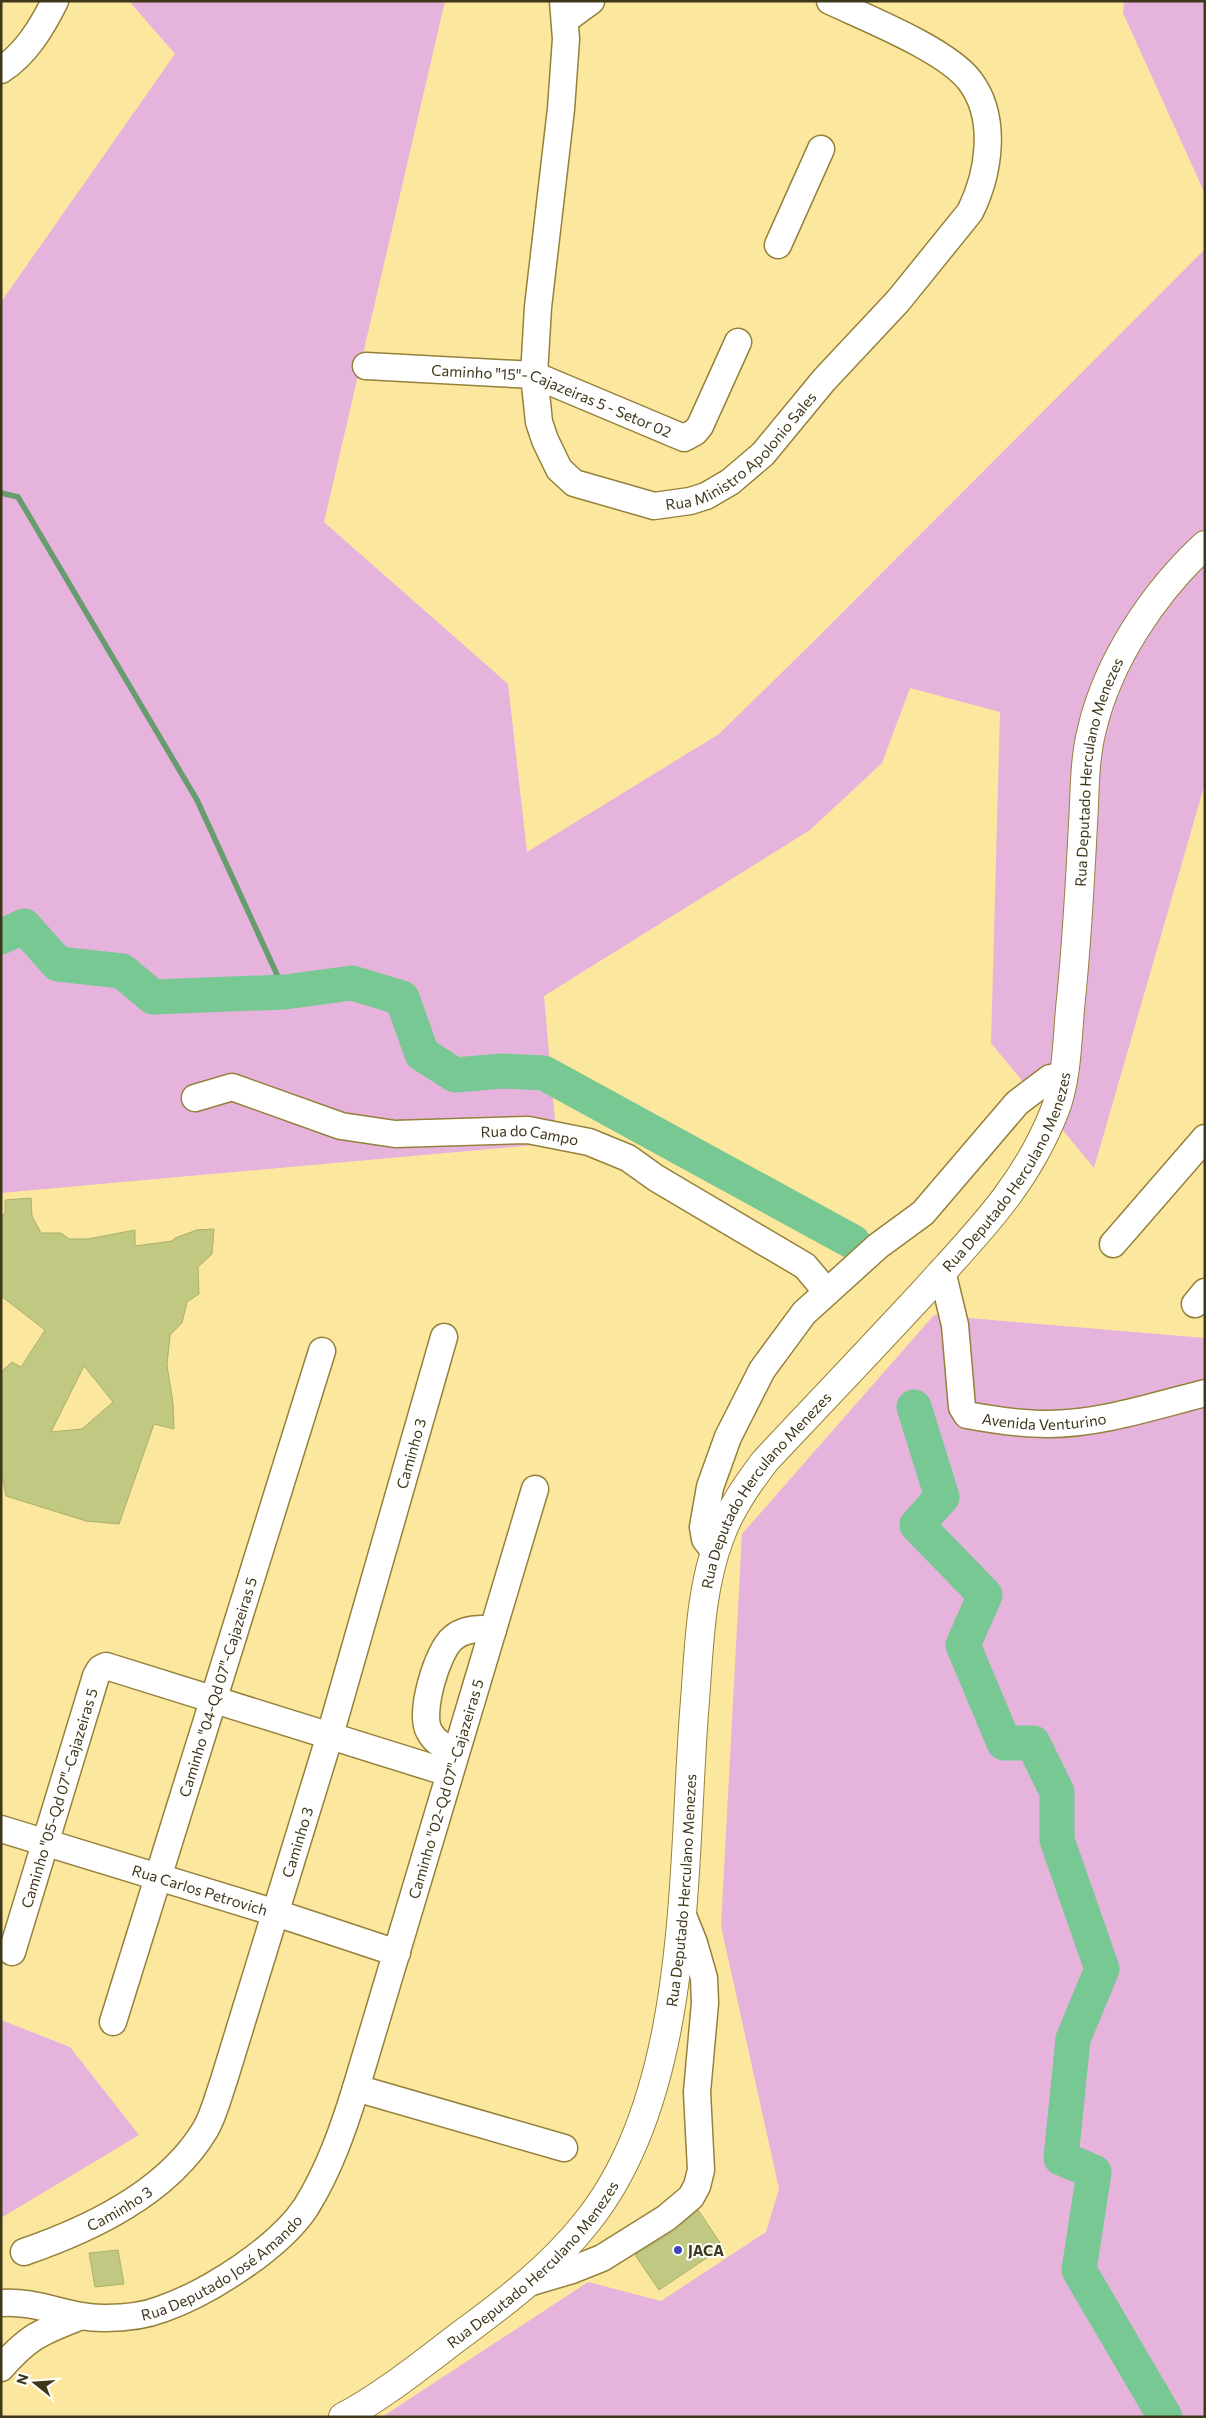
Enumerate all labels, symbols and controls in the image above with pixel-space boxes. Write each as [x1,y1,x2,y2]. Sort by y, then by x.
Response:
street label: Caminho "15"- Cajazeiras 5 - Setor 02 [431,361,674,441]
street label: Rua Ministro Apolonio Sales [664,388,820,513]
street label: Rua Deputado Herculano Menezes [1071,654,1127,887]
street label: Rua Deputado Herculano Menezes [938,1071,1073,1275]
street label: Rua do Campo [480,1121,580,1149]
street label: Rua Deputado Herculano Menezes [697,1388,835,1590]
street label: Avenida Venturino [981,1409,1108,1433]
street label: Caminho 3 [392,1416,429,1491]
street label: Caminho "04-Qd 07"-Cajazeiras 5 [175,1575,260,1799]
street label: Caminho "02-Qd 07"-Cajazeiras 5 [404,1677,487,1901]
street label: Caminho "05-Qd 07"-Cajazeiras 5 [17,1686,101,1910]
street label: Rua Deputado Herculano Menezes [662,1773,699,2008]
street label: Caminho 3 [278,1805,316,1880]
street label: Rua Carlos Petrovich [130,1861,270,1919]
street label: Rua Deputado Herculano Menezes [443,2177,622,2351]
street label: Caminho 3 [84,2182,155,2234]
street label: Rua Deputado José Amando [139,2211,306,2324]
place label: JACA [688,2241,724,2259]
marker: JACA [672,2244,684,2256]
north arrow [10,2358,60,2408]
text: N [12,2372,32,2387]

